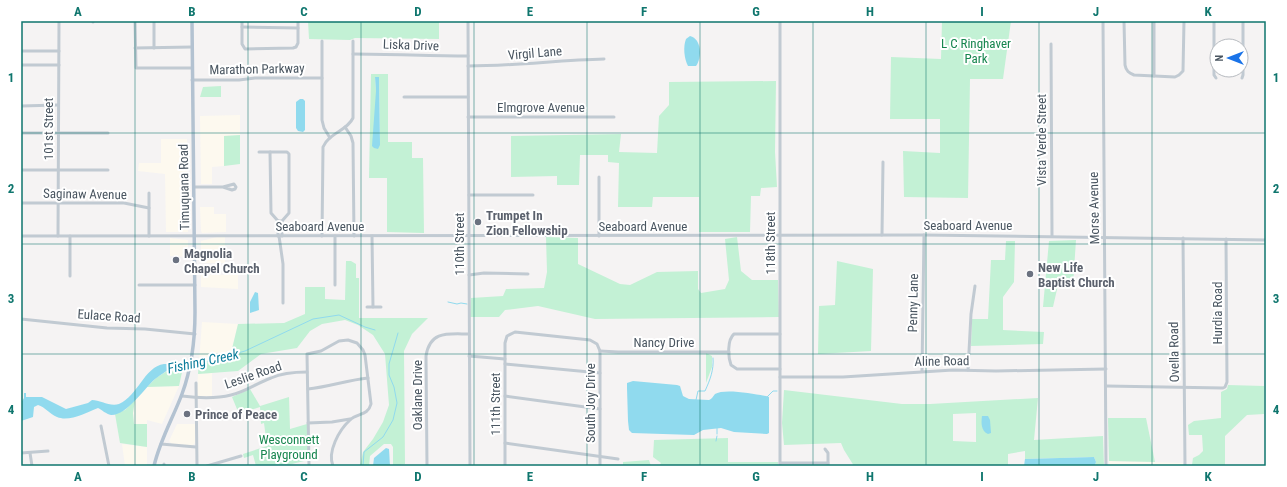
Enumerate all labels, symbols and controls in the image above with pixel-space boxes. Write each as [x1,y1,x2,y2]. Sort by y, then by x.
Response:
text: A [74,4,82,19]
text: B [188,4,196,19]
text: C [300,4,308,19]
text: D [414,4,422,19]
text: E [527,4,534,19]
text: F [641,4,647,19]
text: G [752,4,760,19]
text: H [866,4,874,19]
text: I [980,4,984,19]
text: J [1093,4,1099,19]
text: K [1204,4,1212,19]
park label: L C Ringhaver Park [941,36,1011,66]
street label: Liska Drive [383,37,439,53]
north arrow [1209,38,1249,78]
street label: Virgil Lane [507,43,563,63]
text: N [1213,54,1226,61]
street label: Marathon Parkway [209,61,305,77]
text: 1 [8,70,14,85]
text: 1 [1273,70,1279,85]
street label: Vista Verde Street [1034,94,1049,186]
street label: 101st Street [41,98,56,160]
street label: Elmgrove Avenue [497,100,585,115]
street label: Timuquana Road [176,144,192,230]
street label: Morse Avenue [1086,171,1102,245]
text: 2 [8,181,15,196]
text: 2 [1273,181,1280,196]
street label: Saginaw Avenue [43,186,127,202]
place label: Trumpet In Zion Fellowship [486,208,568,238]
street label: 118th Street [763,211,778,274]
street label: 110th Street [452,212,467,275]
marker: Trumpet In Zion Fellowship [473,217,483,227]
street label: Seaboard Avenue [924,218,1012,233]
street label: Seaboard Avenue [276,219,364,234]
street label: Seaboard Avenue [599,219,687,234]
place label: Magnolia Chapel Church [184,246,260,276]
marker: Magnolia Chapel Church [171,255,181,265]
place label: New Life Baptist Church [1038,260,1115,290]
marker: New Life Baptist Church [1025,269,1035,279]
street label: Penny Lane [905,273,921,333]
street label: Hurdia Road [1210,282,1225,344]
text: 3 [8,291,14,306]
text: 3 [1273,291,1279,306]
street label: Eulace Road [77,306,141,326]
street label: Ovella Road [1166,322,1182,382]
street label: Nancy Drive [634,335,694,350]
water label: Fishing Creek [166,345,241,376]
street label: Aline Road [914,353,970,369]
street label: Leslie Road [222,358,284,392]
street label: Oaklane Drive [410,360,425,430]
street label: South Joy Drive [583,363,598,443]
street label: 111th Street [488,372,503,435]
text: 4 [8,402,15,417]
text: 4 [1273,402,1280,417]
place label: Prince of Peace [195,407,277,422]
marker: Prince of Peace [182,409,192,419]
park label: Wesconnett Playground [259,432,319,462]
text: A [74,469,82,484]
text: B [188,469,196,484]
text: C [300,469,308,484]
text: D [414,469,422,484]
text: E [527,469,534,484]
text: F [641,469,647,484]
text: G [752,469,760,484]
text: H [866,469,874,484]
text: I [980,469,984,484]
text: J [1093,469,1099,484]
text: K [1204,469,1212,484]

